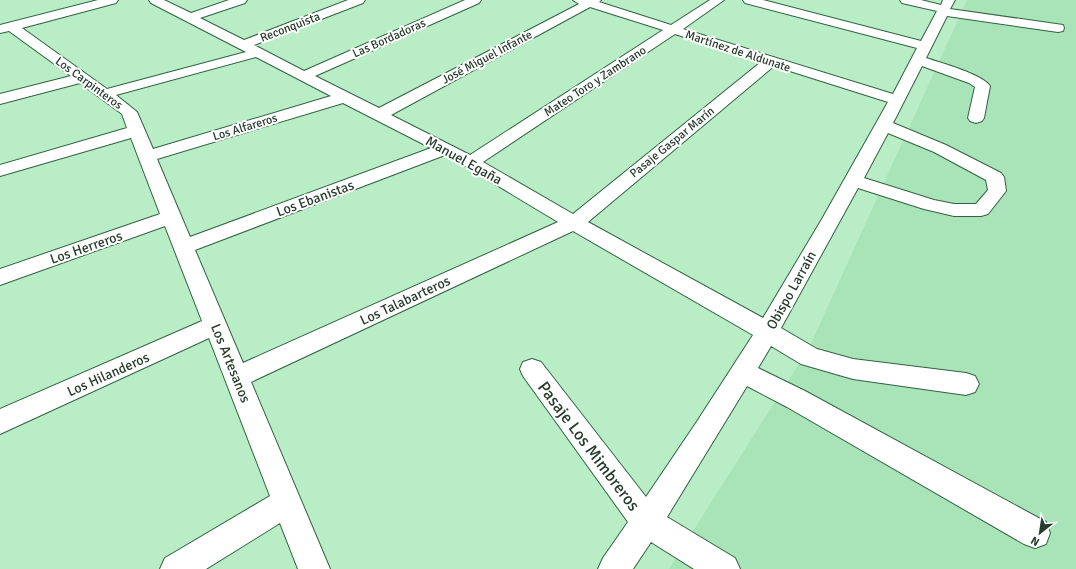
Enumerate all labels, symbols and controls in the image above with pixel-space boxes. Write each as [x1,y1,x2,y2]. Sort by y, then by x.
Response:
street label: Reconquista [258,9,322,46]
street label: Las Bordadoras [350,16,428,61]
street label: José Miguel Infante [439,27,535,88]
street label: Martínez de Aldunate [683,27,792,76]
street label: Mateo Toro y Zambrano [541,43,649,120]
street label: Los Carpinteros [52,54,125,113]
street label: Pasaje Gaspar Marín [627,104,718,181]
street label: Los Alfareros [211,111,279,144]
street label: Manuel Egaña [423,132,505,188]
street label: Los Ebanistas [274,177,356,220]
street label: Los Herreros [48,227,124,268]
street label: Obispo Larraín [763,248,820,333]
street label: Los Talabarteros [357,272,453,329]
street label: Los Artesanos [207,321,254,405]
street label: Los Hilanderos [64,349,152,400]
street label: Pasaje Los Mimbreros [533,377,644,515]
north arrow [1020,513,1060,553]
text: N [1029,534,1042,549]

